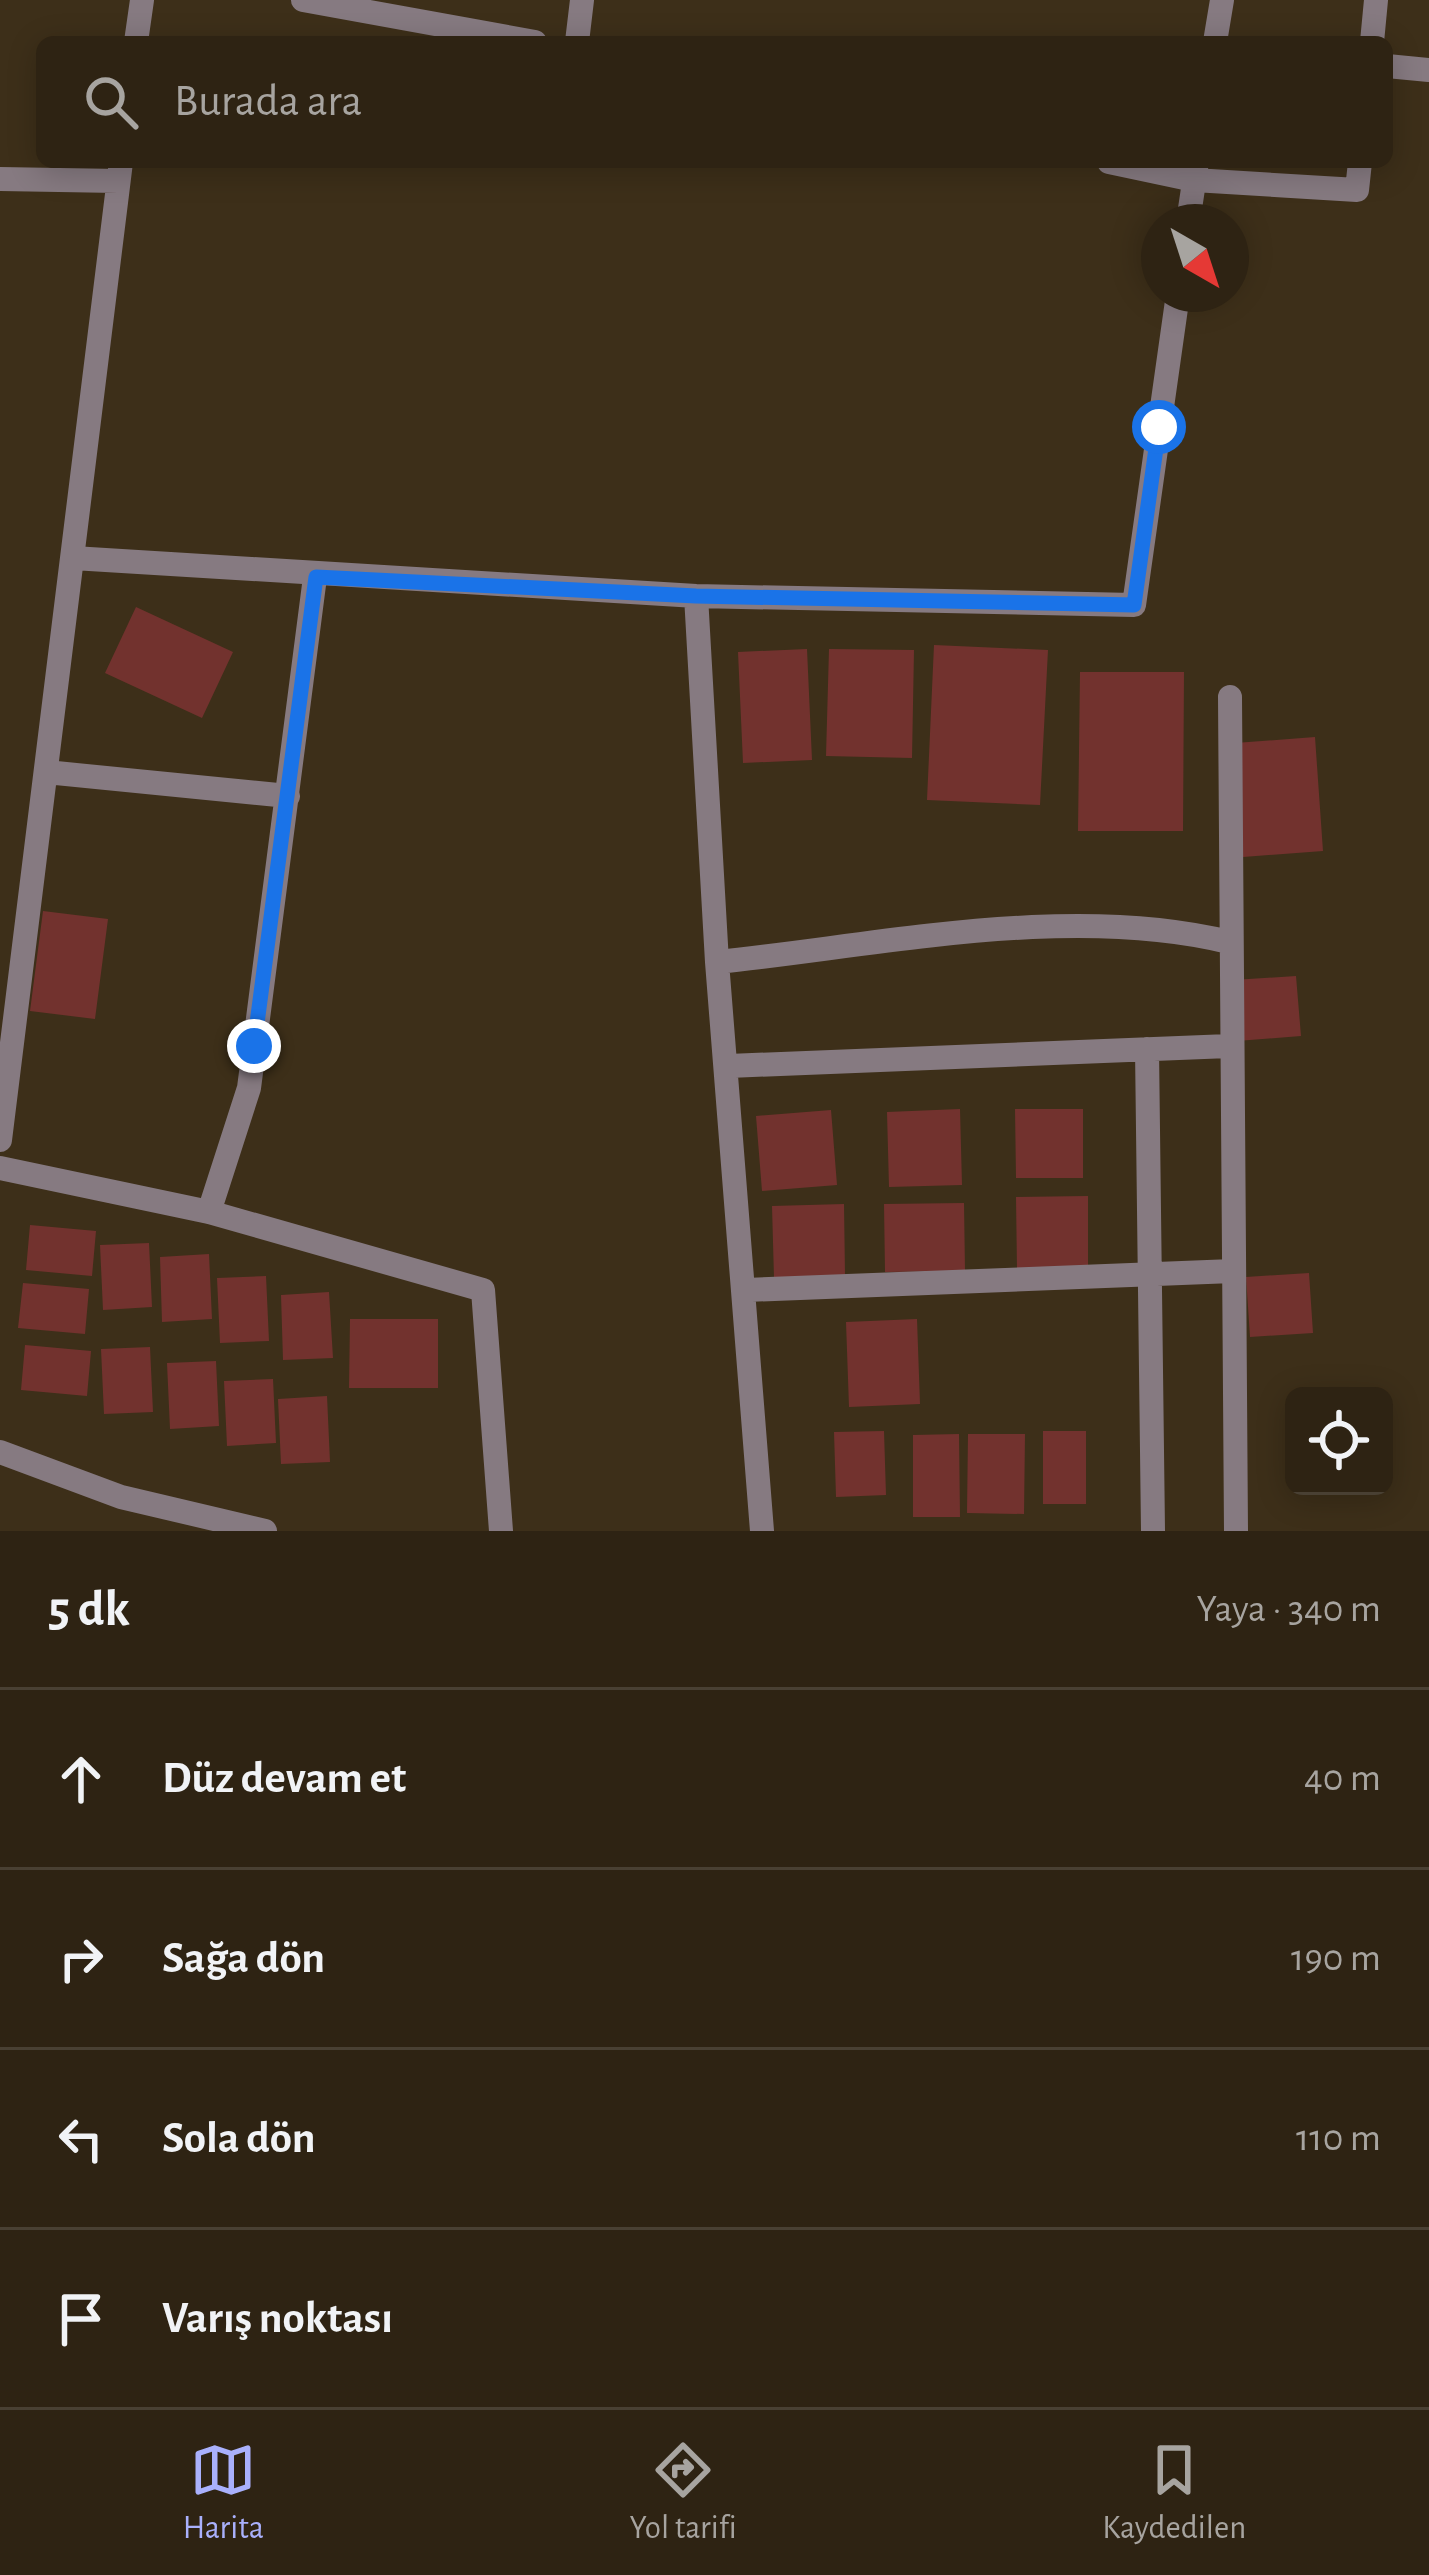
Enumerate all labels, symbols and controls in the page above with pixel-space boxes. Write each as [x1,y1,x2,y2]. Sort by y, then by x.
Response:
search box [36,36,1393,168]
icon: search [78,69,144,135]
text: Burada ara [174,79,362,124]
north arrow [1141,204,1249,312]
route start [1132,400,1186,454]
route end [227,1019,281,1073]
map controls [1285,1387,1393,1495]
button: locate [1285,1387,1393,1495]
text: 5 dk [48,1584,130,1635]
text: Yaya · 340 m [1196,1590,1381,1629]
icon: ahead [48,1746,114,1812]
text: Düz devam et [162,1756,406,1801]
text: 40 m [1304,1759,1381,1798]
icon: right [48,1926,114,1992]
text: Sağa dön [162,1936,325,1981]
text: 190 m [1291,1939,1381,1978]
icon: left [48,2106,114,2172]
text: Sola dön [162,2116,316,2161]
text: 110 m [1296,2119,1381,2158]
icon: arrive [48,2286,114,2352]
text: Varış noktası [162,2296,393,2341]
tab: Harita [183,2437,264,2549]
tab: Yol tarifi [630,2437,737,2549]
tab: Kaydedilen [1102,2437,1246,2549]

